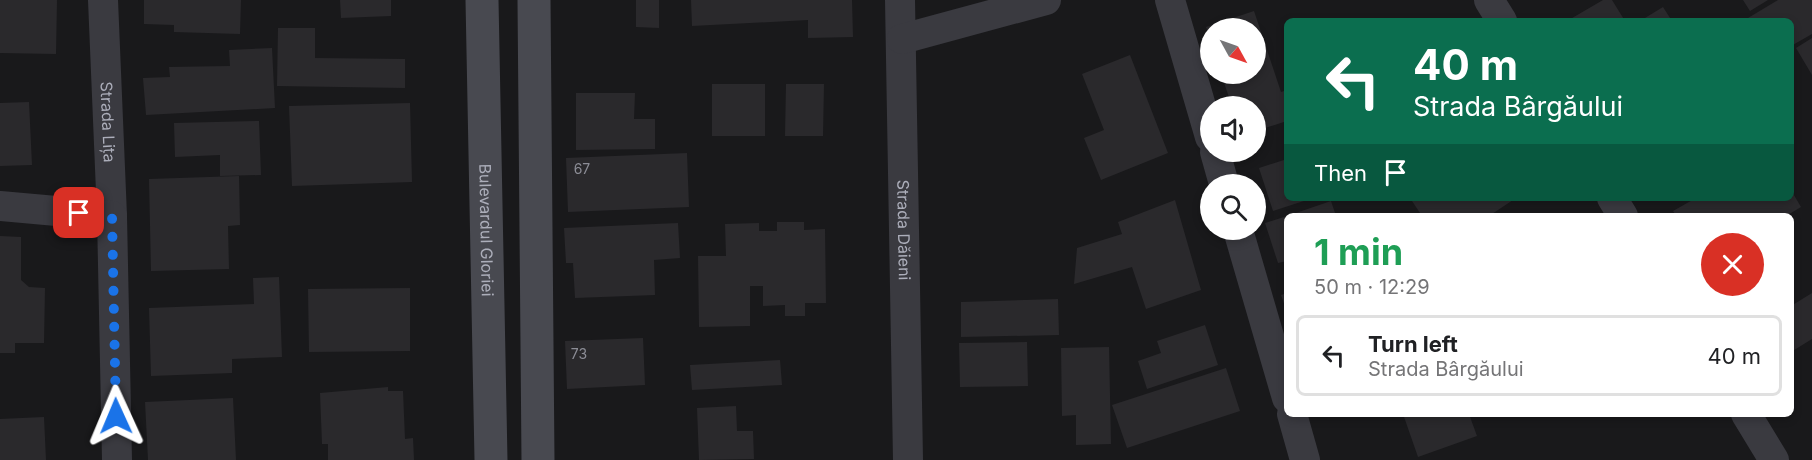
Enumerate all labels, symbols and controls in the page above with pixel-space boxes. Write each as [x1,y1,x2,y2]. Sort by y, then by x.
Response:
north arrow [1200,18,1266,84]
map controls [1200,18,1266,240]
text: 40 m [1413,39,1518,90]
icon: left [1314,42,1392,120]
street label: Strada Lița [96,81,120,163]
text: Strada Bârgăului [1413,90,1623,123]
button: sound [1200,96,1266,162]
icon: arrive [1379,156,1412,189]
house number: 67 [574,160,590,177]
text: Then [1314,160,1367,186]
street label: Bulevardul Gloriei [475,163,498,297]
button: search [1200,174,1266,240]
street label: Strada Dăieni [893,179,915,281]
pin [53,187,104,238]
icon: arrive [62,196,95,229]
text: 1 min [1314,230,1403,274]
button: close [1701,233,1764,296]
text: 50 m · 12:29 [1314,275,1430,299]
text: Turn left [1368,331,1458,357]
icon: left [1317,339,1350,372]
text: 40 m [1707,343,1761,369]
house number: 73 [571,345,587,362]
text: Strada Bârgăului [1368,357,1524,381]
position arrow [84,384,148,448]

